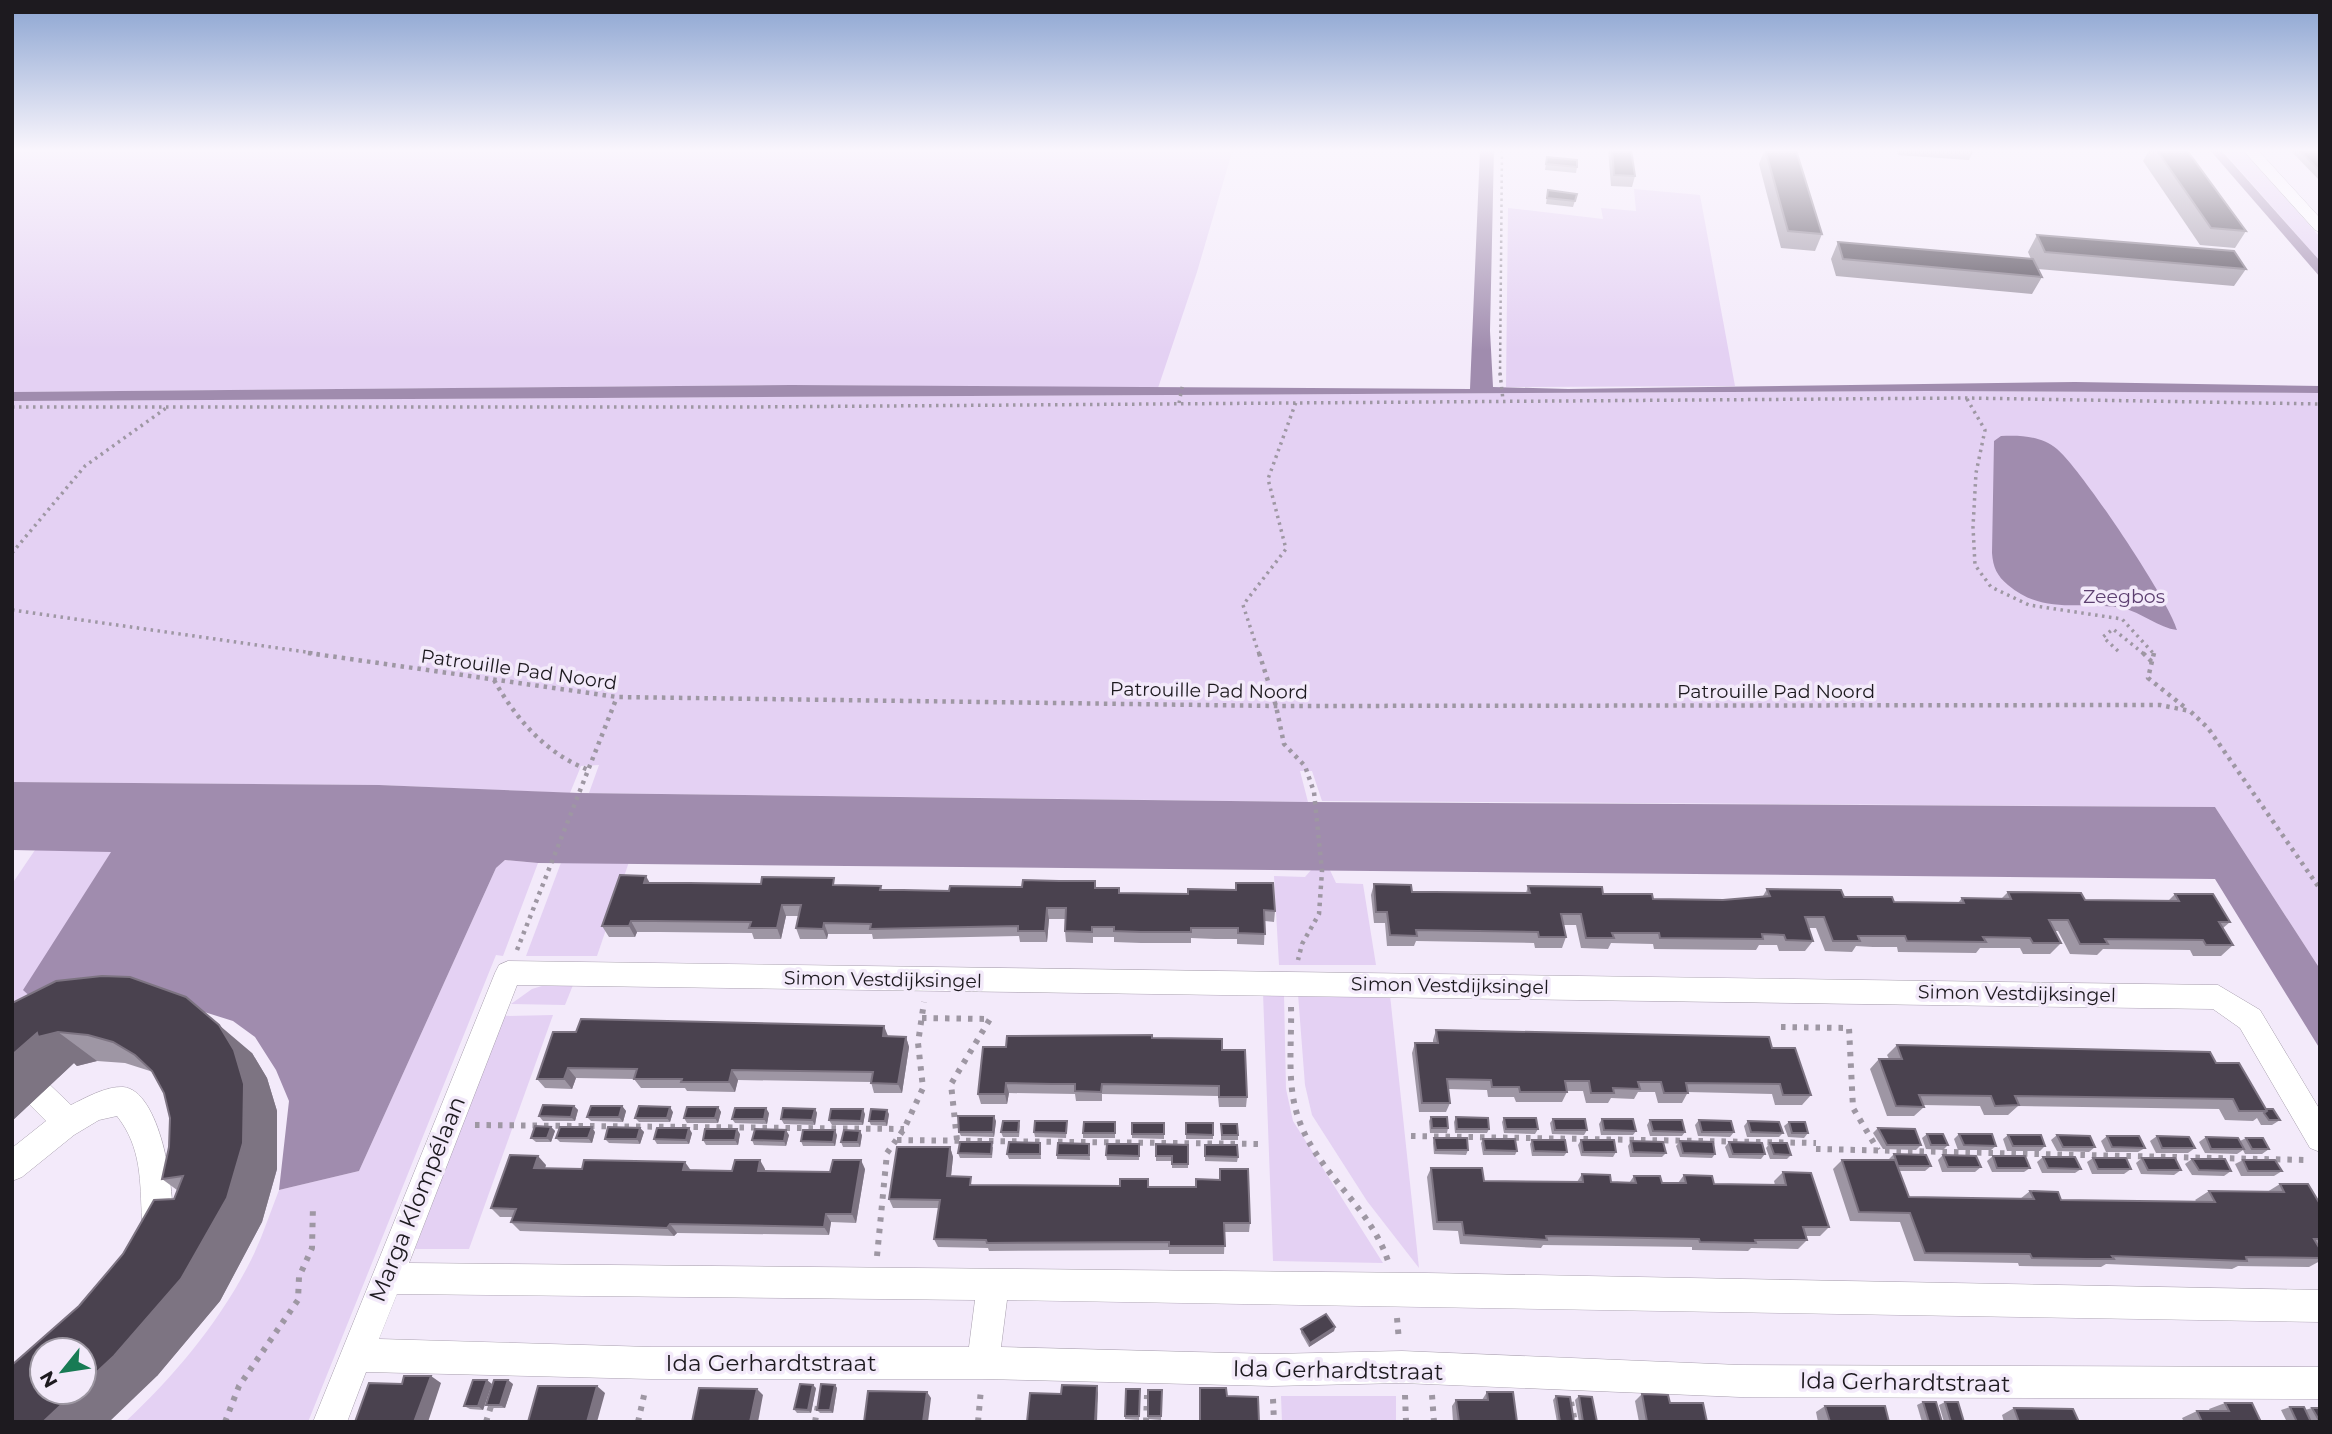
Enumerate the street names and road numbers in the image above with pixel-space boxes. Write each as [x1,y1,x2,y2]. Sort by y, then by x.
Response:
street label: Patrouille Pad Noord [419,644,619,695]
street label: Patrouille Pad Noord [1110,677,1308,704]
street label: Patrouille Pad Noord [1677,680,1875,703]
street label: Simon Vestdijksingel [784,966,982,993]
street label: Simon Vestdijksingel [1351,972,1549,999]
street label: Simon Vestdijksingel [1918,980,2116,1007]
street label: Marga Klompélaan [363,1092,471,1306]
street label: Ida Gerhardtstraat [666,1349,876,1377]
street label: Ida Gerhardtstraat [1232,1354,1444,1386]
street label: Ida Gerhardtstraat [1799,1366,2011,1398]

